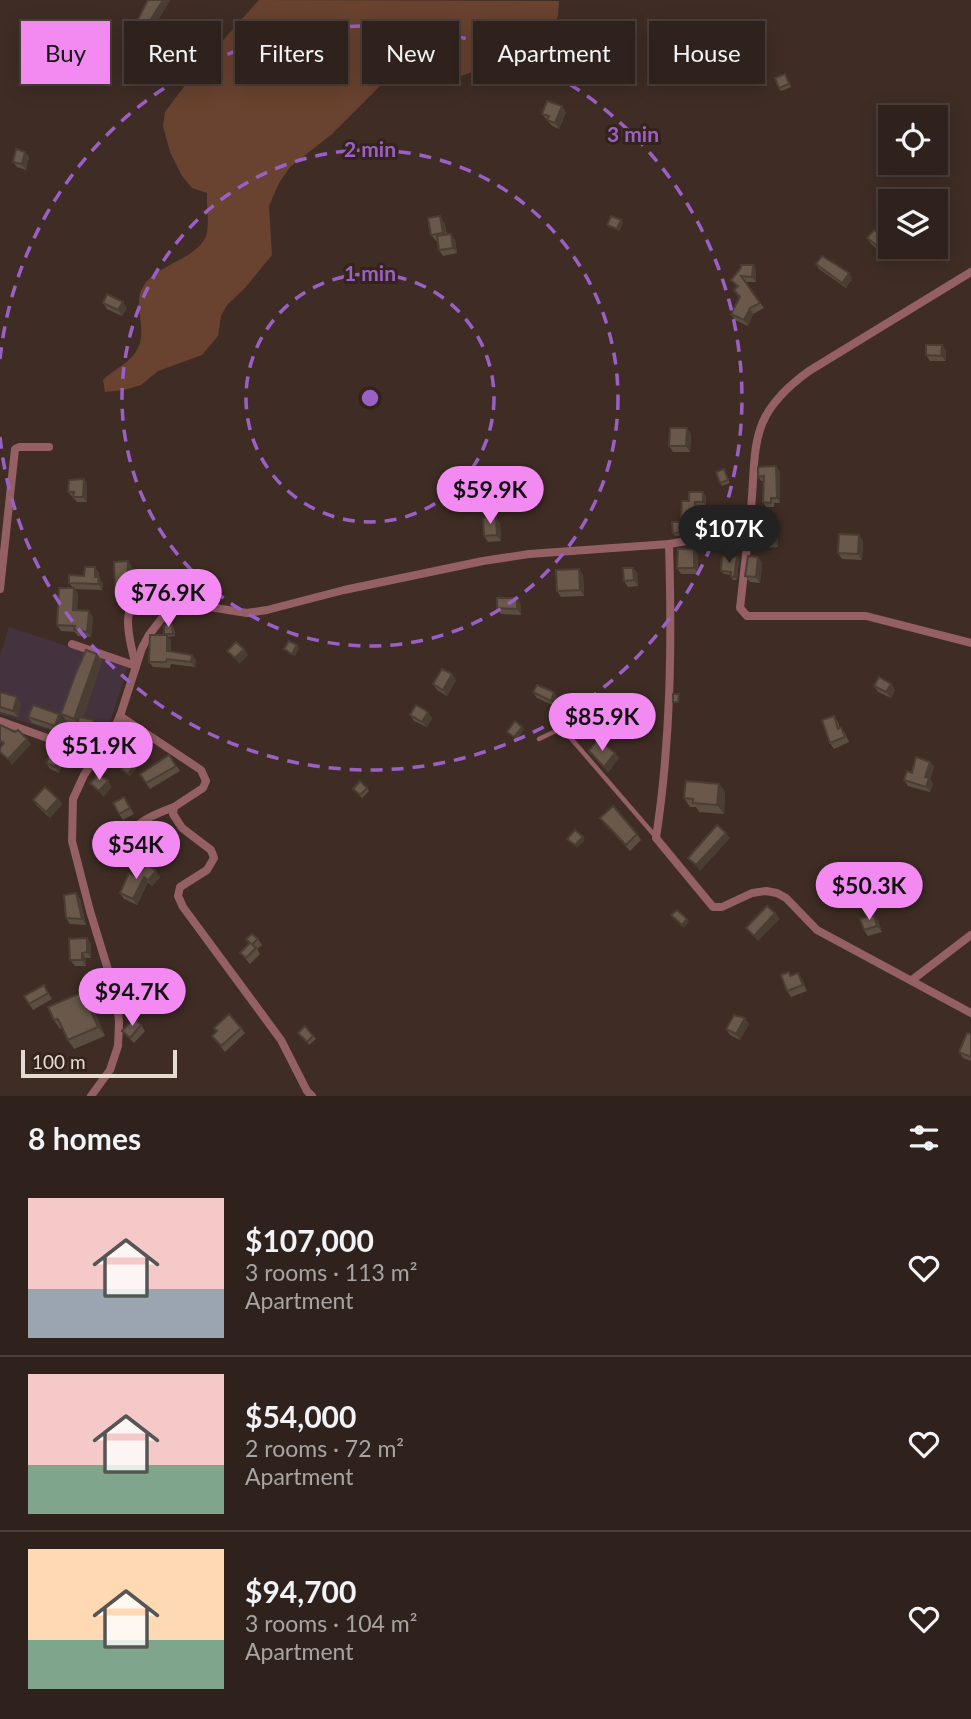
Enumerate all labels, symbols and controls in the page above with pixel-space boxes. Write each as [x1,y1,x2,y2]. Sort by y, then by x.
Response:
chip: Buy [21,21,110,84]
chip: Rent [124,21,221,84]
chip: Filters [235,21,348,84]
chip: New [362,21,459,84]
chip: Apartment [473,21,635,84]
chip: House [649,21,765,84]
map controls [878,105,948,259]
button: locate [878,105,948,175]
text: 3 min [607,121,659,146]
text: 2 min [344,136,396,161]
button: layers [878,189,948,259]
text: 1 min [344,260,396,285]
centre of rings [358,386,382,410]
pin: $59.9K [433,466,547,526]
text: $59.9K [453,475,527,503]
pin: $107K [680,505,778,565]
text: $107K [694,514,764,542]
pin: $76.9K [111,570,225,629]
text: $76.9K [131,578,205,606]
pin: $85.9K [545,694,659,753]
text: $85.9K [565,702,639,730]
pin: $51.9K [42,722,156,782]
text: $51.9K [62,731,136,759]
pin: $54K [95,822,177,881]
text: $54K [108,830,164,858]
pin: $50.3K [812,862,926,922]
text: $50.3K [832,871,906,899]
pin: $94.7K [75,968,189,1028]
text: $94.7K [95,977,169,1005]
scale bar [21,1047,177,1079]
text: 100 m [32,1050,86,1073]
icon: filters [905,1119,943,1157]
text: 8 homes [28,1120,141,1156]
text: $107,000 [245,1222,374,1258]
icon: home [84,1226,168,1310]
icon: heart [905,1249,943,1287]
text: 3 rooms · 113 m² [245,1258,417,1286]
text: Apartment [245,1286,353,1314]
text: $54,000 [245,1398,356,1434]
icon: home [84,1402,168,1486]
icon: heart [905,1425,943,1463]
text: 2 rooms · 72 m² [245,1434,404,1462]
text: Apartment [245,1462,353,1490]
text: $94,700 [245,1573,356,1609]
icon: home [84,1577,168,1661]
icon: heart [905,1600,943,1638]
text: 3 rooms · 104 m² [245,1609,417,1637]
text: Apartment [245,1637,353,1665]

